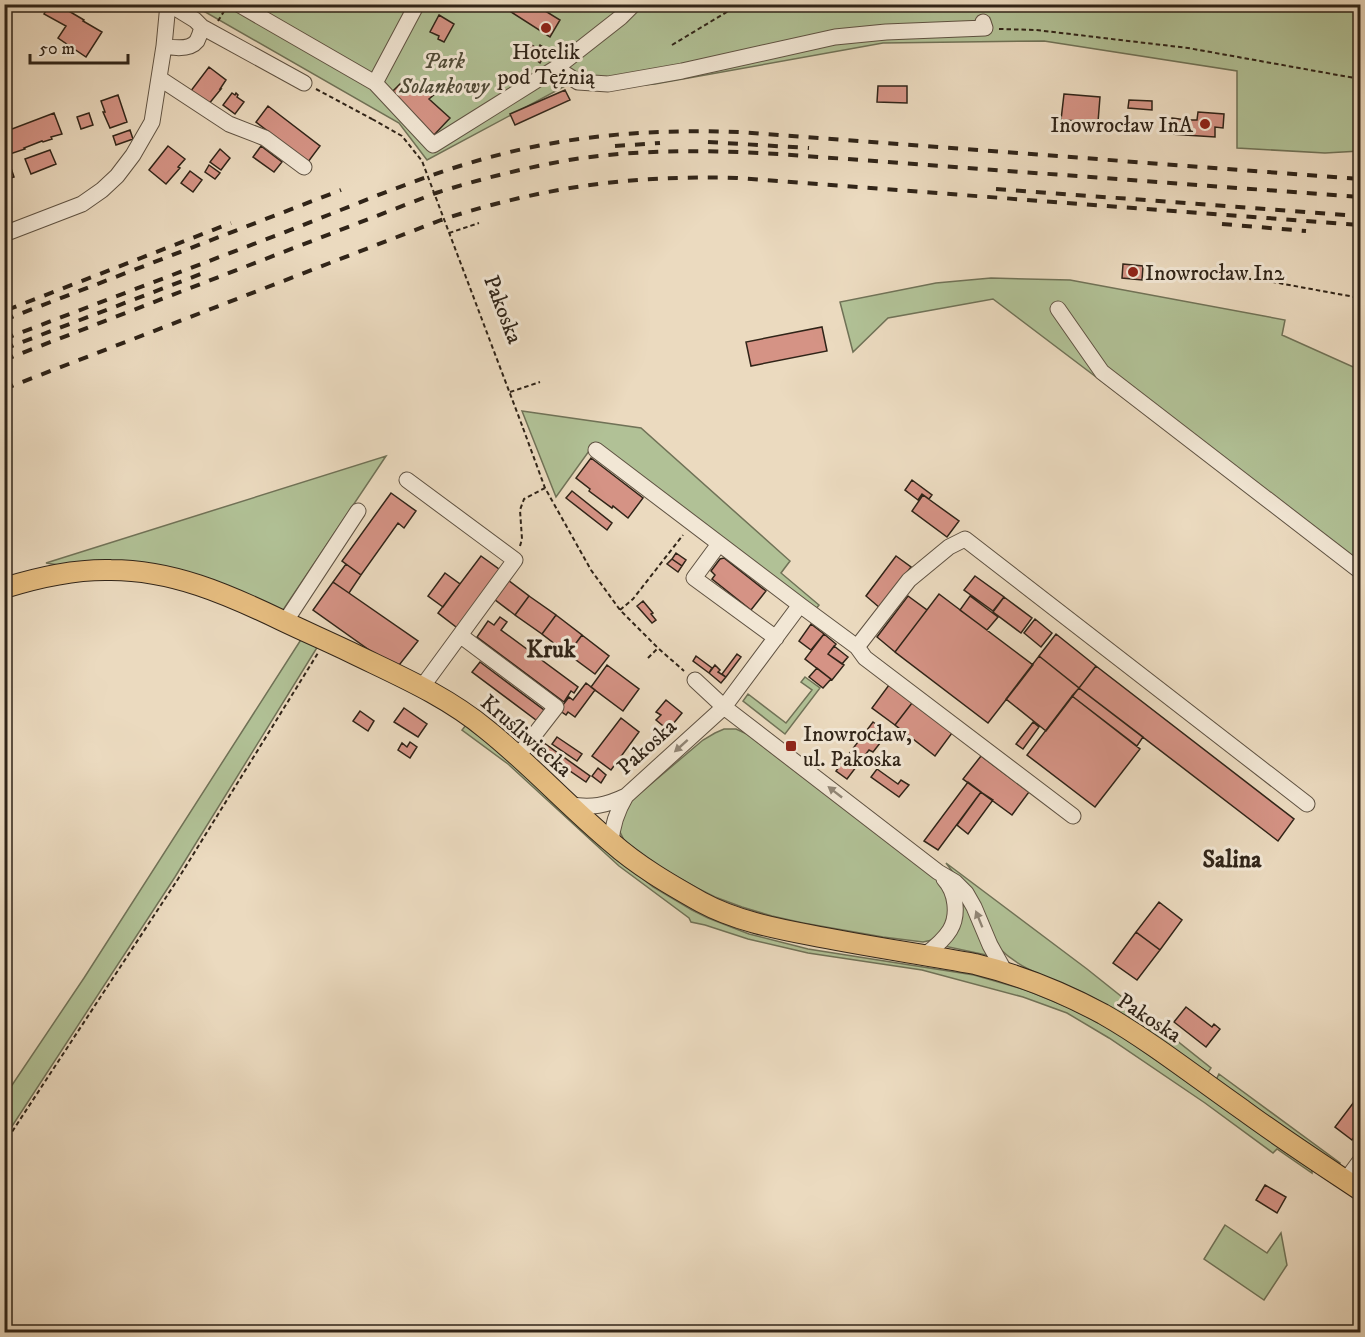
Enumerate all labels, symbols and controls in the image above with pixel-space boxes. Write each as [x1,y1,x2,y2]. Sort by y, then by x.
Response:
marker: Hotelik pod Tężnią [539,21,553,35]
scale bar [30,27,128,65]
text: 50 m [39,38,75,60]
place label: Hotelik pod Tężnią [496,39,595,91]
park label: Park Solankowy [398,48,490,100]
place label: Inowrocław InA [1050,112,1194,139]
marker: Inowrocław InA [1198,117,1212,131]
place label: Inowrocław In2 [1145,260,1285,287]
marker: Inowrocław In2 [1126,265,1140,279]
street label: Pakoska [477,271,528,348]
district label: Kruk [526,635,577,665]
street label: Kruśliwiecka [475,689,578,784]
street label: Pakoska [612,713,683,781]
place label: Inowrocław, ul. Pakoska [803,721,912,773]
one-way arrow [674,739,689,752]
marker: Inowrocław, ul. Pakoska [784,739,798,753]
one-way arrow [827,786,843,799]
district label: Salina [1203,845,1262,875]
one-way arrow [974,910,984,928]
street label: Pakoska [1112,988,1187,1049]

